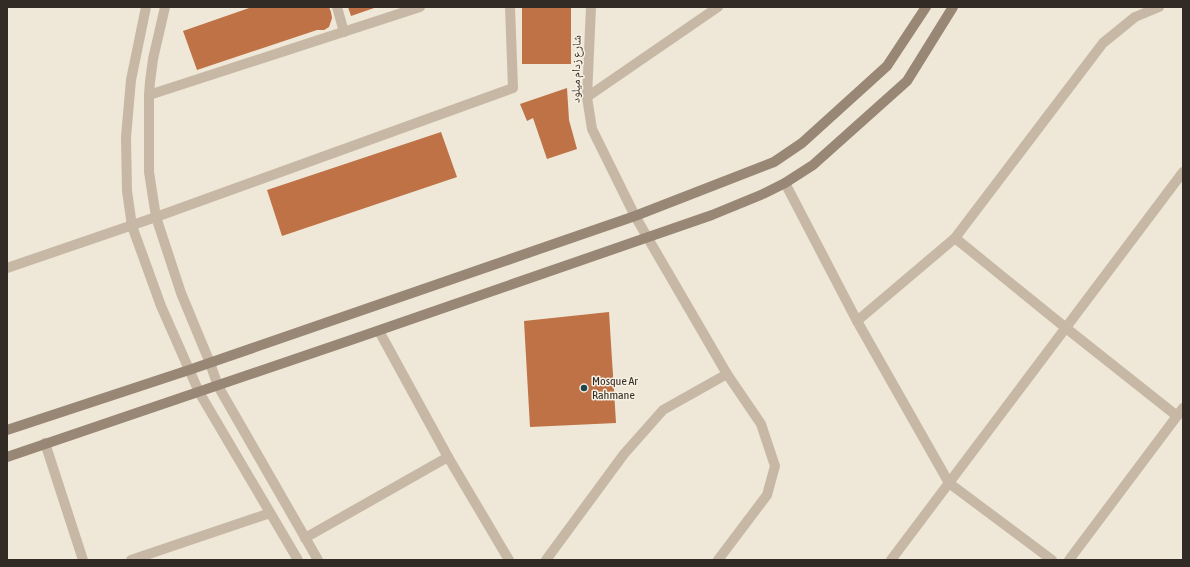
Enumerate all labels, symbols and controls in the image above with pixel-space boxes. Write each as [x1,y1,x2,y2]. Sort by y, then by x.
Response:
street label: شارع زدام ميلود [568,35,585,103]
place label: Mosque Ar Rahmane [592,374,638,402]
marker: Mosque Ar Rahmane [579,383,589,393]

